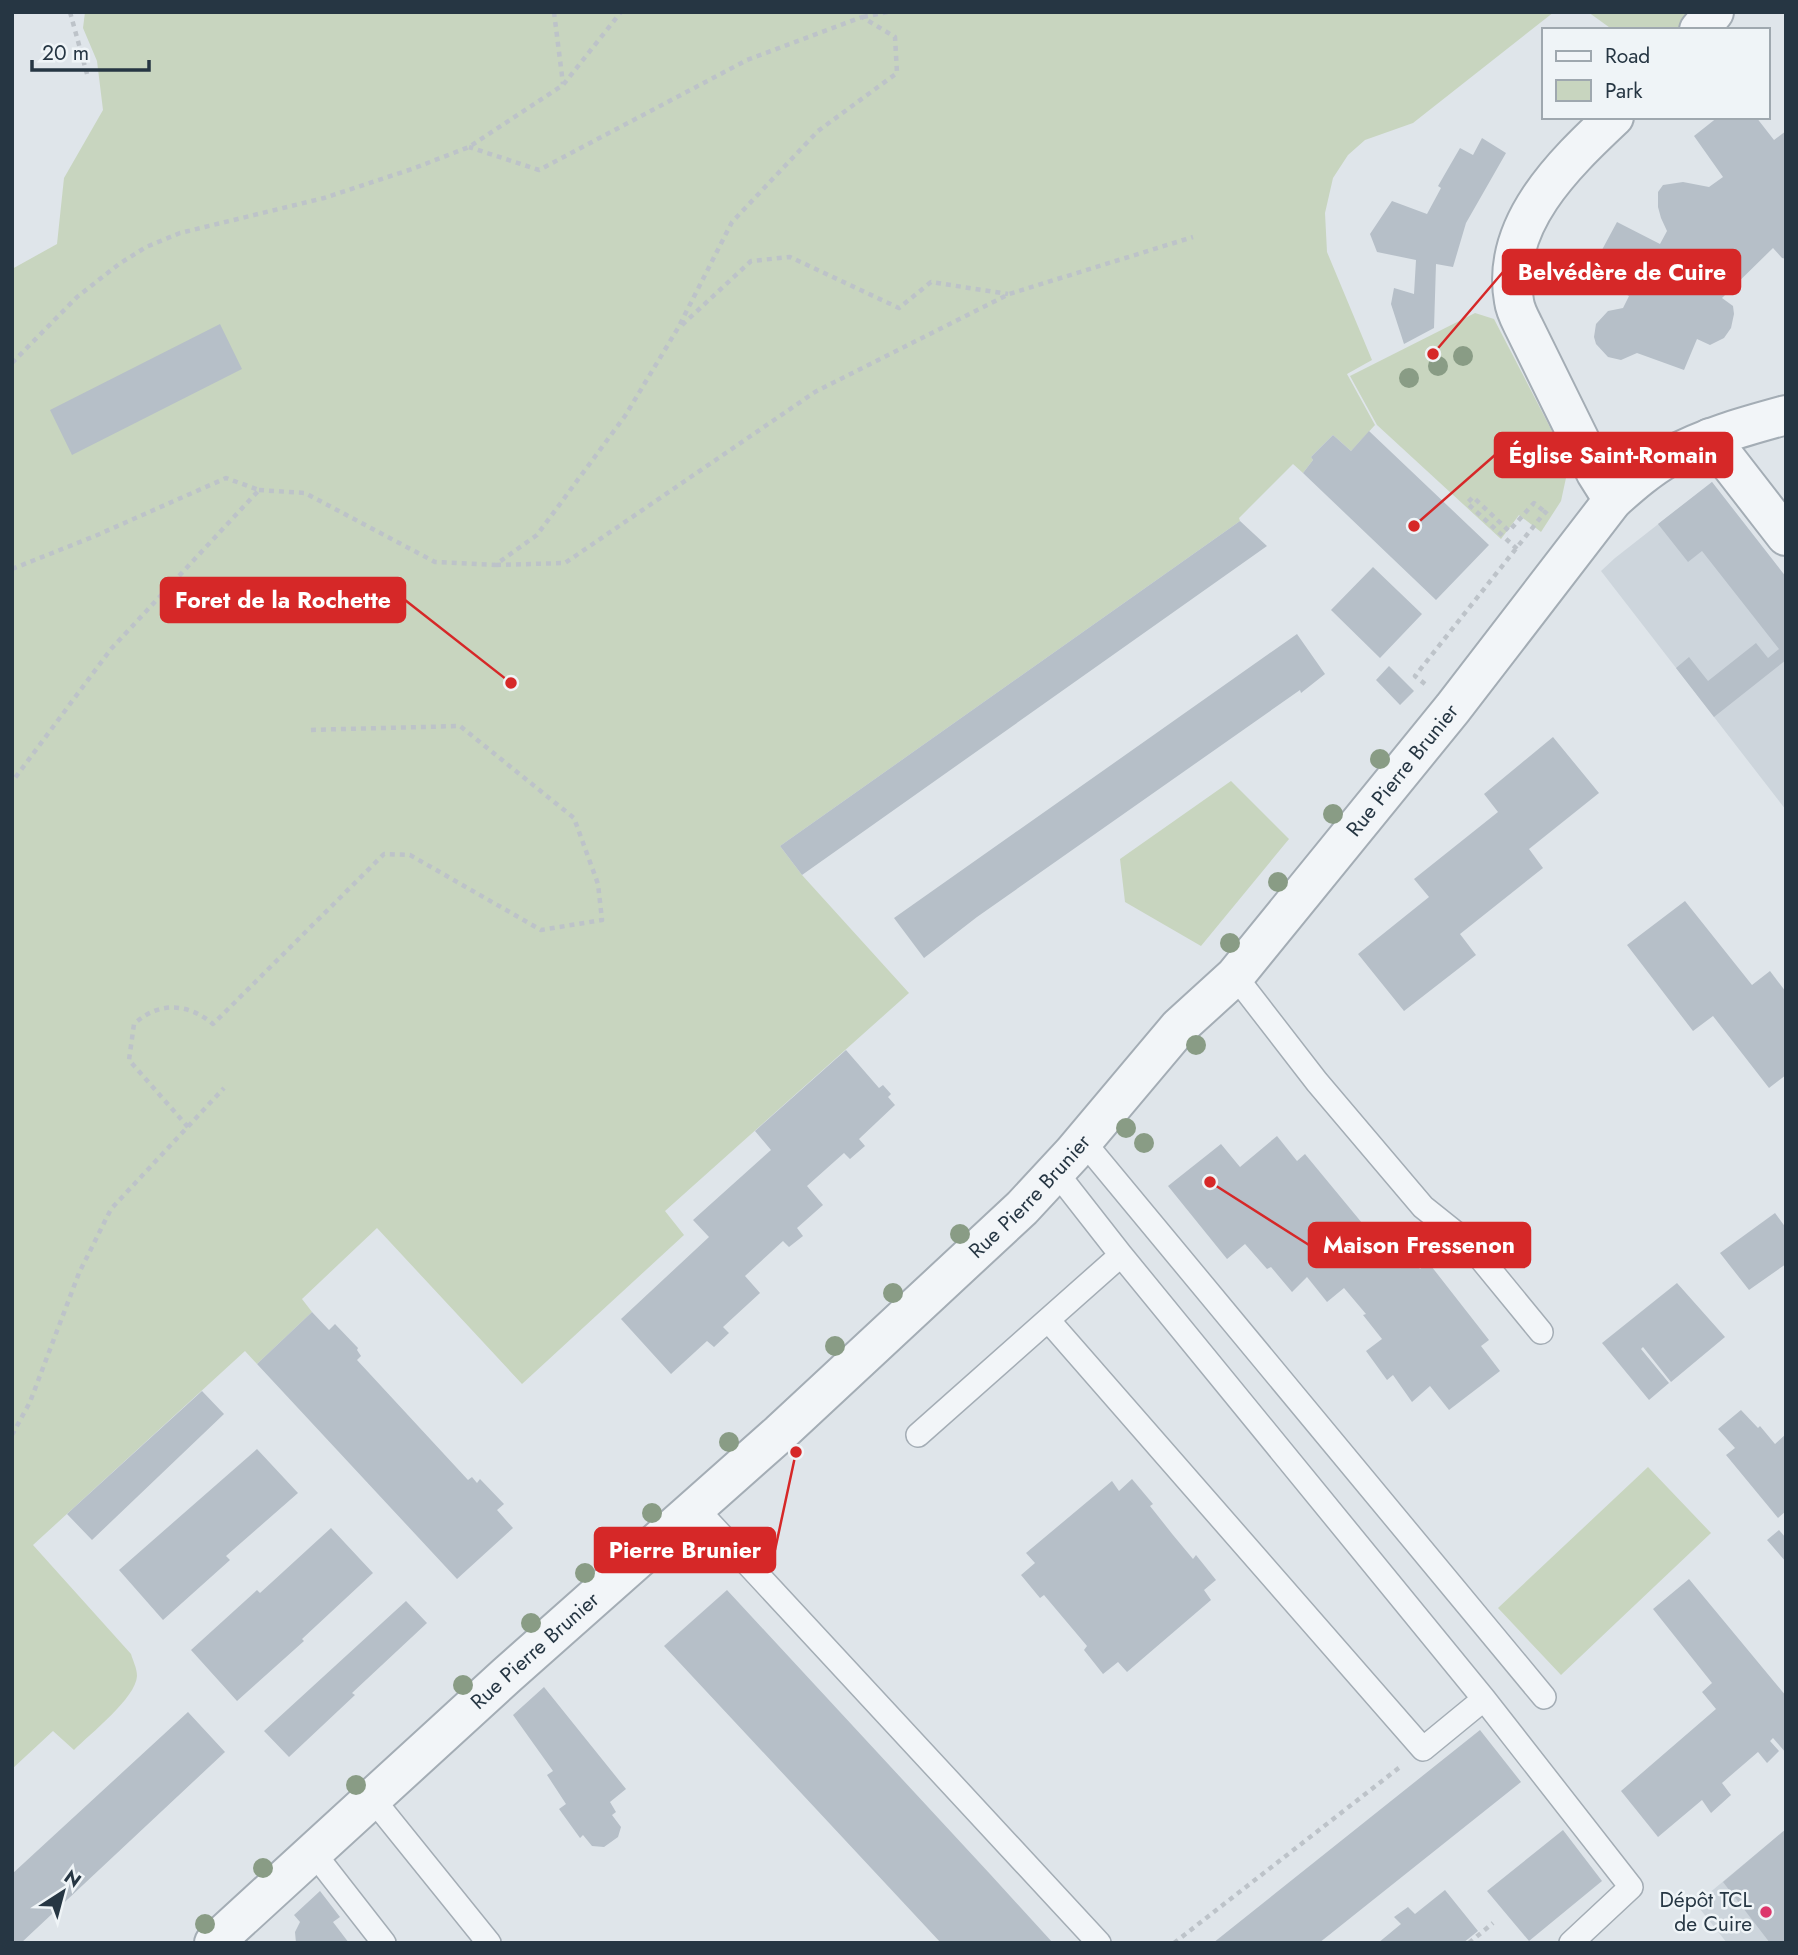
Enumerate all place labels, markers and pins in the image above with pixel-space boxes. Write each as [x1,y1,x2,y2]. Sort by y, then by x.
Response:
callout: Belvédère de Cuire [1503,250,1740,294]
callout: Église Saint-Romain [1495,433,1732,477]
callout: Foret de la Rochette [161,578,405,622]
callout: Maison Fressenon [1309,1223,1530,1267]
callout: Pierre Brunier [595,1528,775,1572]
place label: Dépôt TCL de Cuire [1660,1885,1753,1939]
marker: Dépôt TCL de Cuire [1758,1904,1774,1920]

